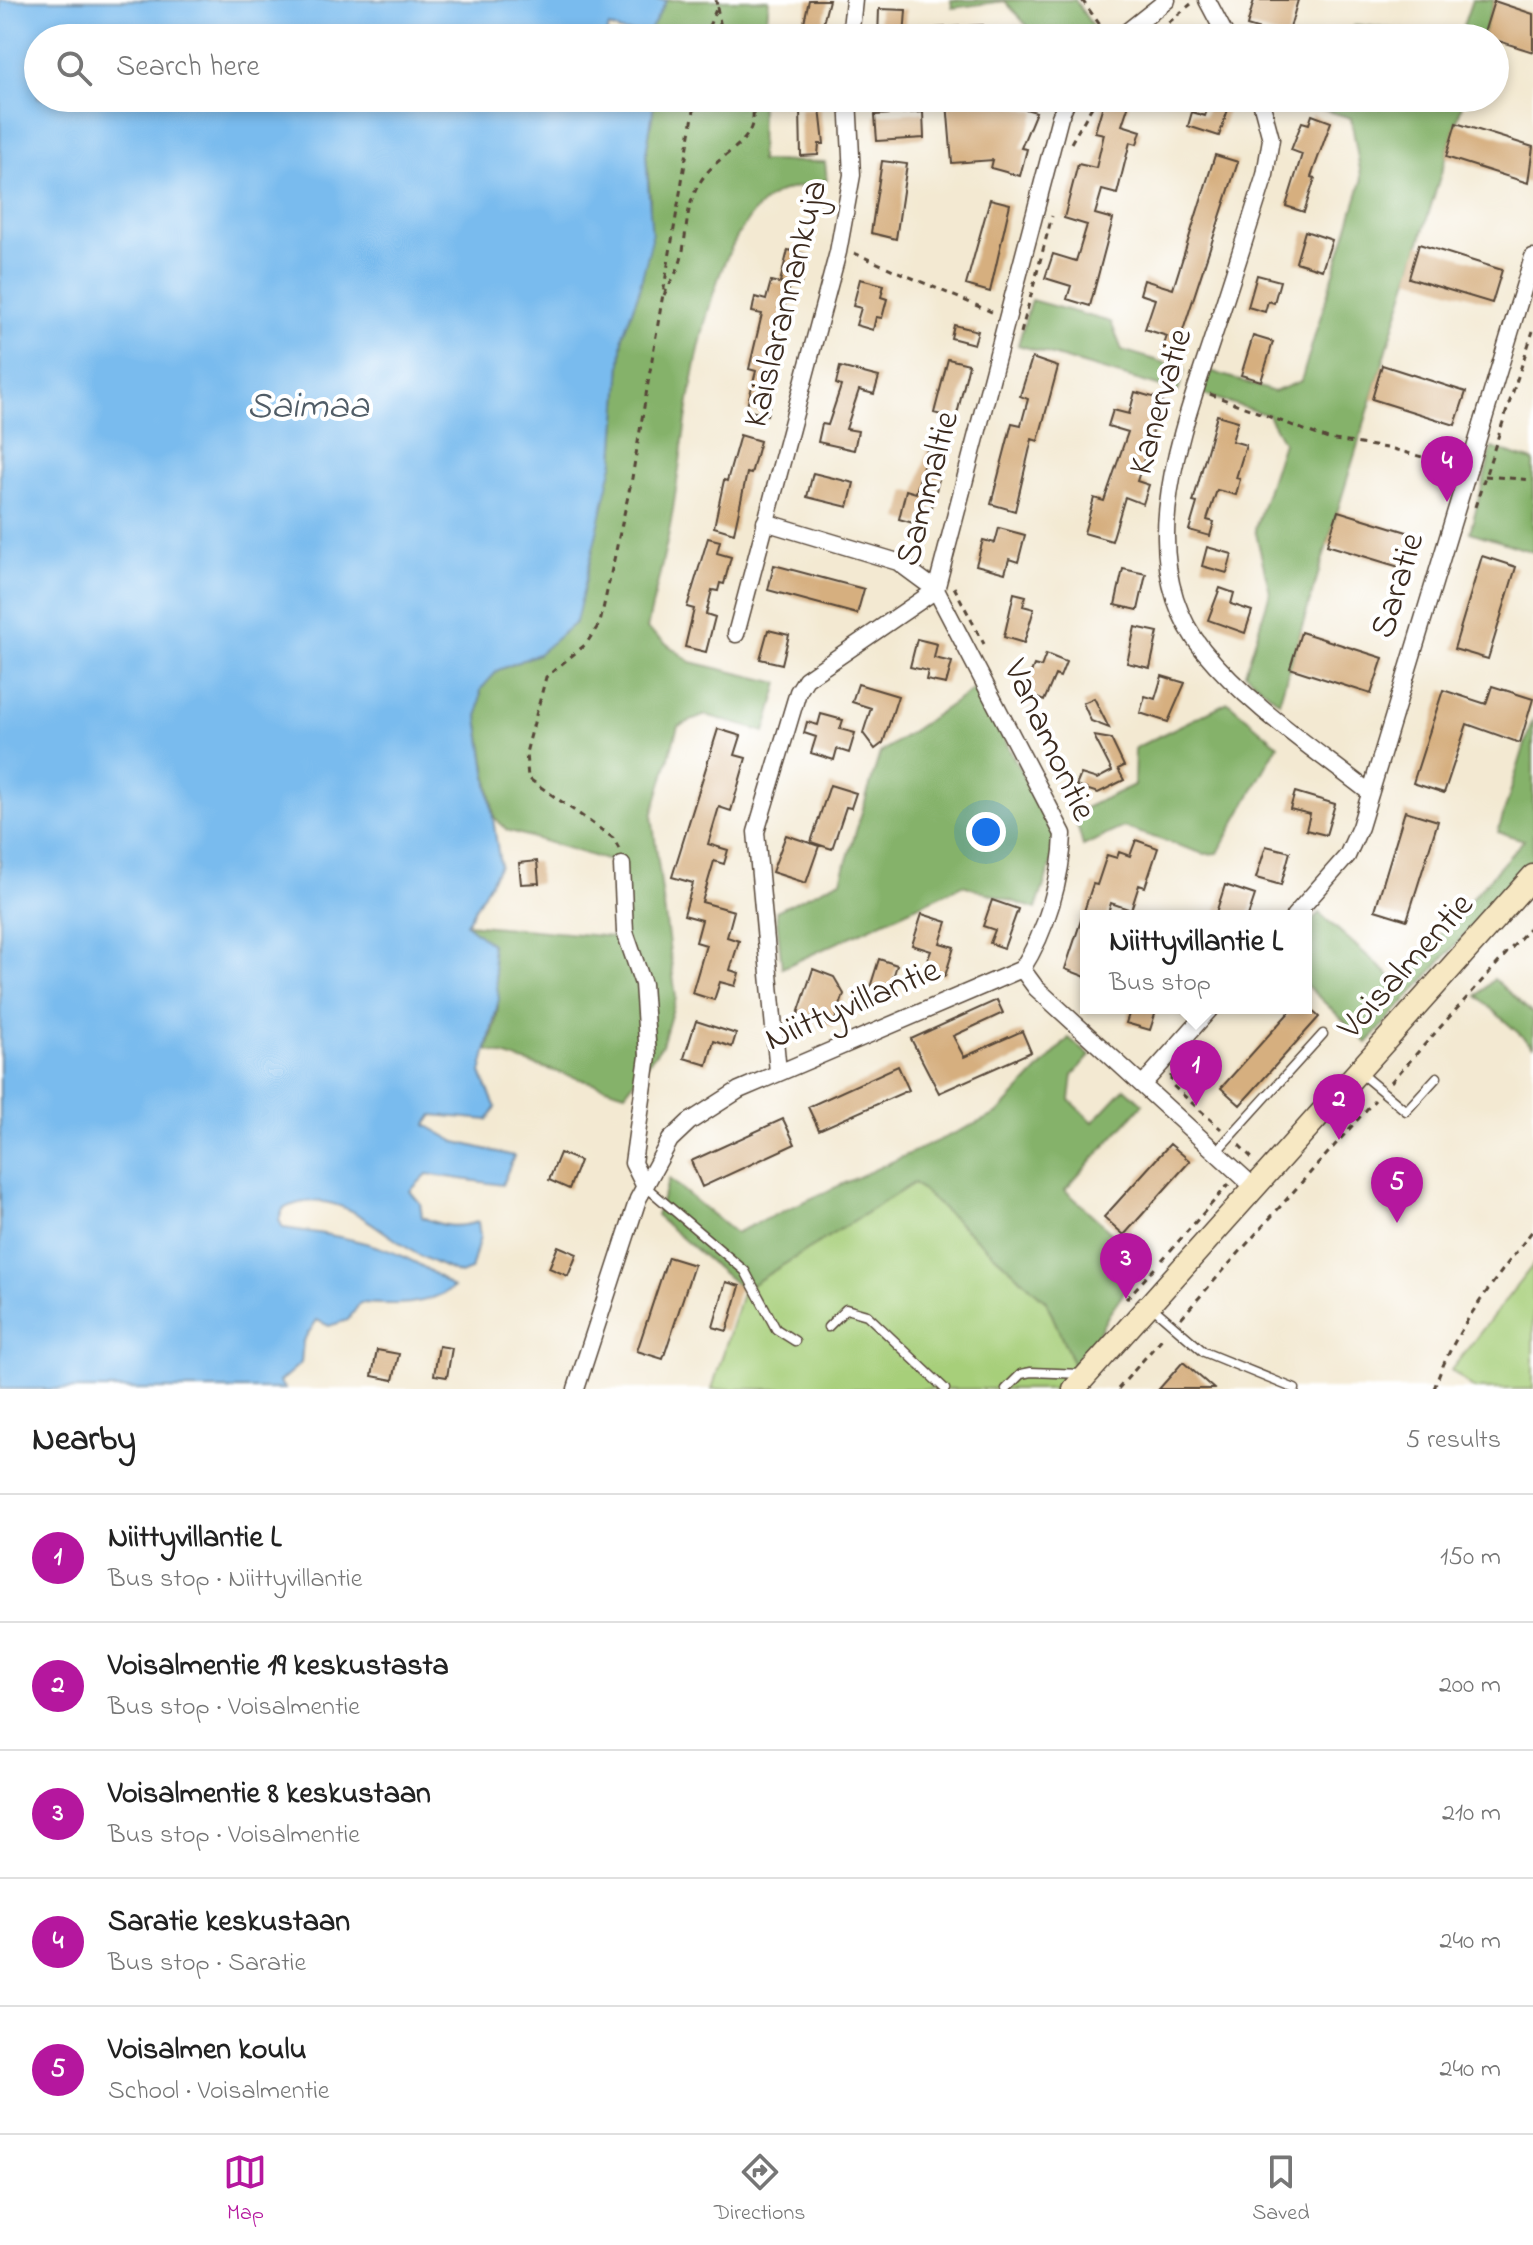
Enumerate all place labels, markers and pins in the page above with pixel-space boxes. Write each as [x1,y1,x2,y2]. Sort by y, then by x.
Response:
pin: 4 [1421,436,1473,502]
pin: 1 [1170,1040,1222,1106]
pin: 2 [1313,1074,1365,1140]
pin: 5 [1371,1157,1423,1223]
pin: 3 [1100,1233,1152,1299]

